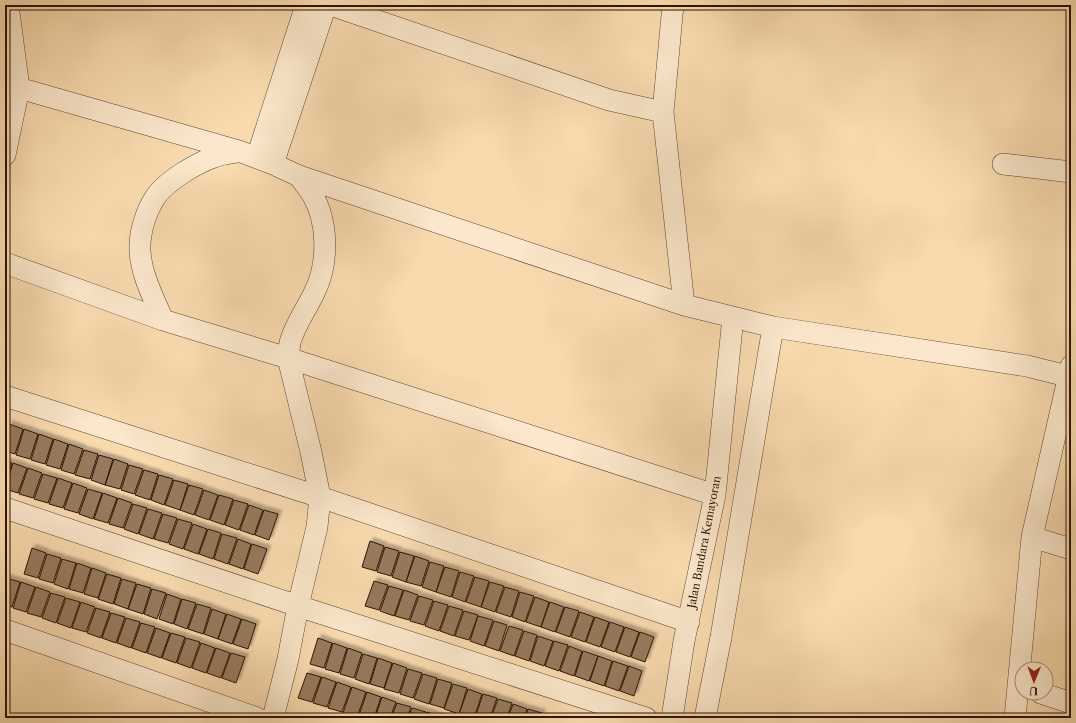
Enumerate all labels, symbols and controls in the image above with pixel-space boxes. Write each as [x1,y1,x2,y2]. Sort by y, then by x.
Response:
street label: Jalan Bandara Kemayoran [684,475,724,611]
north arrow [1014,661,1054,701]
text: U [1029,684,1038,698]

